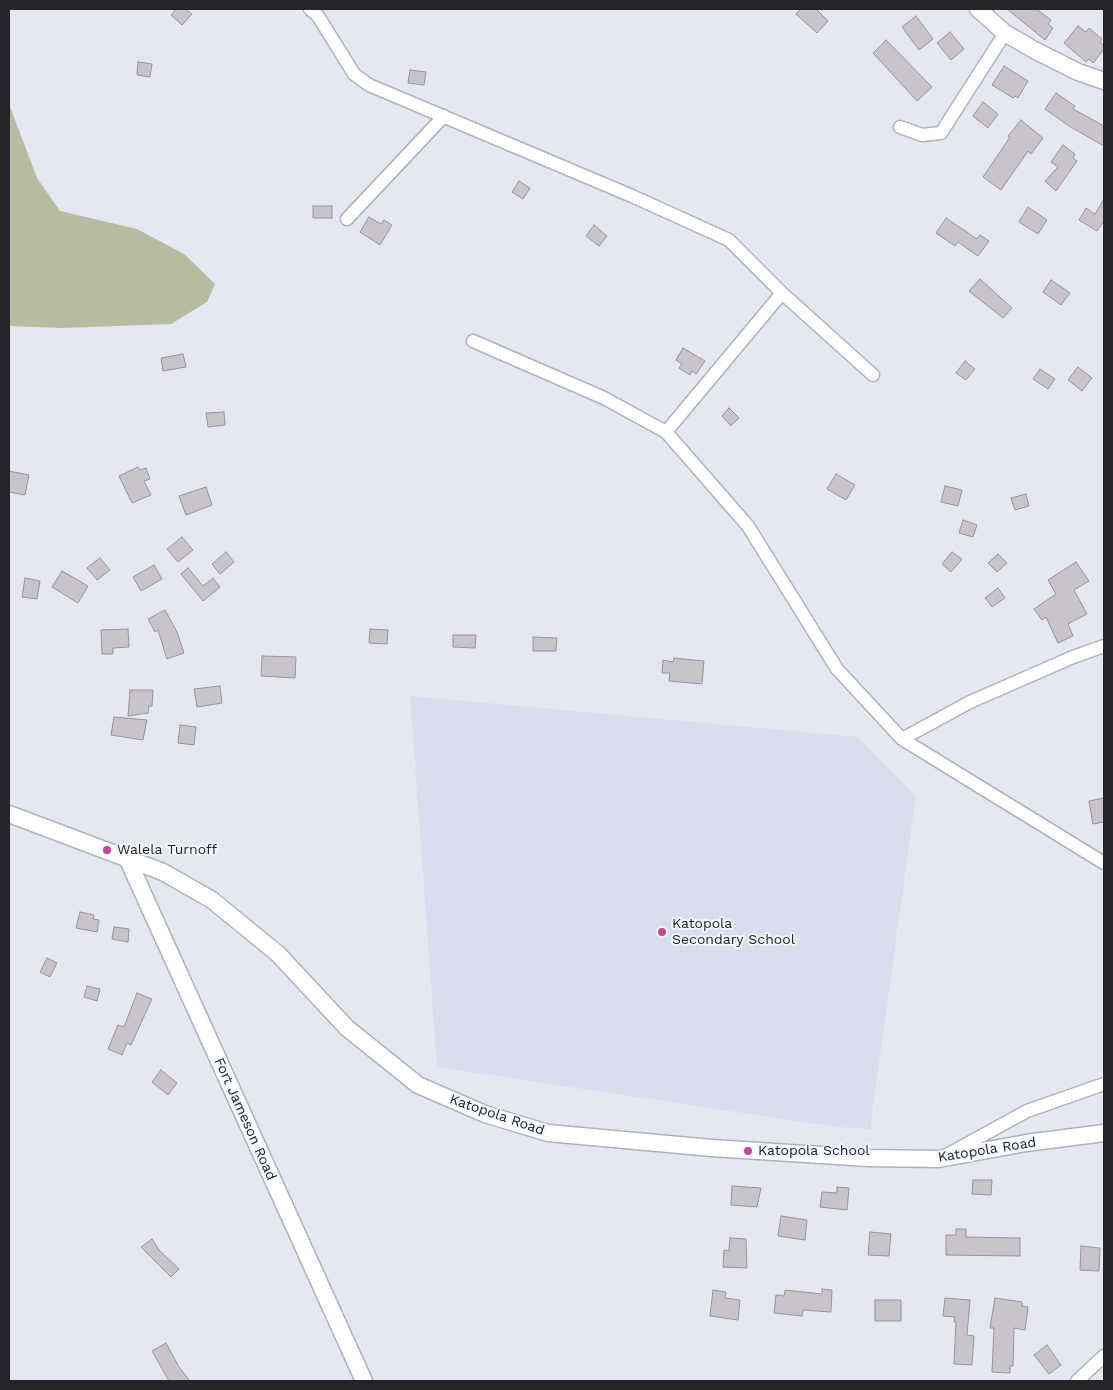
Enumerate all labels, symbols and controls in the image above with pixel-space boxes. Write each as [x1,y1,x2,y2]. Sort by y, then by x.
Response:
place label: Walela Turnoff [117,842,217,858]
marker: Walela Turnoff [101,844,113,856]
place label: Katopola Secondary School [672,916,795,949]
marker: Katopola Secondary School [656,926,668,938]
street label: Fort Jameson Road [210,1055,280,1183]
street label: Katopola Road [447,1091,547,1139]
street label: Katopola Road [937,1134,1037,1166]
place label: Katopola School [758,1143,870,1159]
marker: Katopola School [742,1145,754,1157]

